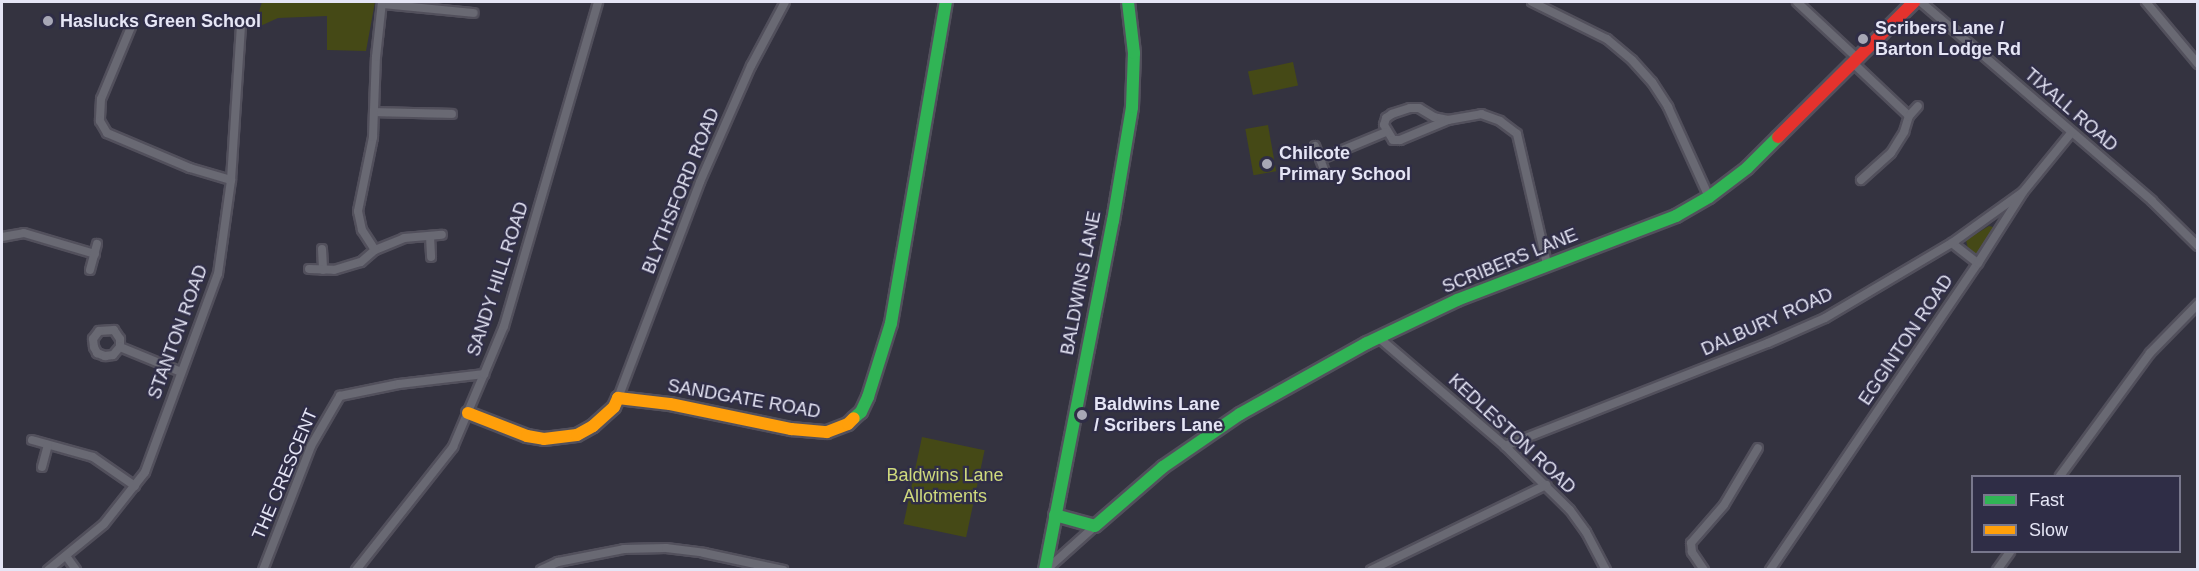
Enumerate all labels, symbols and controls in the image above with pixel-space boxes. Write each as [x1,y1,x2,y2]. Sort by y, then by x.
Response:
place label: Haslucks Green School [60,10,261,32]
marker: Haslucks Green School [41,14,55,28]
place label: Scribers Lane / Barton Lodge Rd [1875,18,2021,60]
marker: Scribers Lane / Barton Lodge Rd [1856,32,1870,46]
street label: TIXALL ROAD [2020,63,2122,157]
street label: BLYTHSFORD ROAD [638,105,724,277]
place label: Chilcote Primary School [1279,143,1411,186]
marker: Chilcote Primary School [1260,157,1274,171]
street label: SANDY HILL ROAD [463,199,533,359]
street label: BALDWINS LANE [1056,209,1106,357]
street label: SCRIBERS LANE [1439,224,1581,298]
street label: STANTON ROAD [144,262,212,402]
street label: EGGINTON ROAD [1854,271,1958,409]
street label: DALBURY ROAD [1698,283,1836,361]
street label: KEDLESTON ROAD [1444,370,1580,498]
street label: SANDGATE ROAD [666,375,822,423]
place label: Baldwins Lane / Scribers Lane [1094,394,1223,436]
street label: THE CRESCENT [248,405,322,543]
marker: Baldwins Lane / Scribers Lane [1075,408,1089,422]
park label: Baldwins Lane Allotments [886,465,1004,508]
legend [1971,475,2181,553]
text: Fast [2029,490,2064,510]
text: Slow [2029,520,2068,540]

